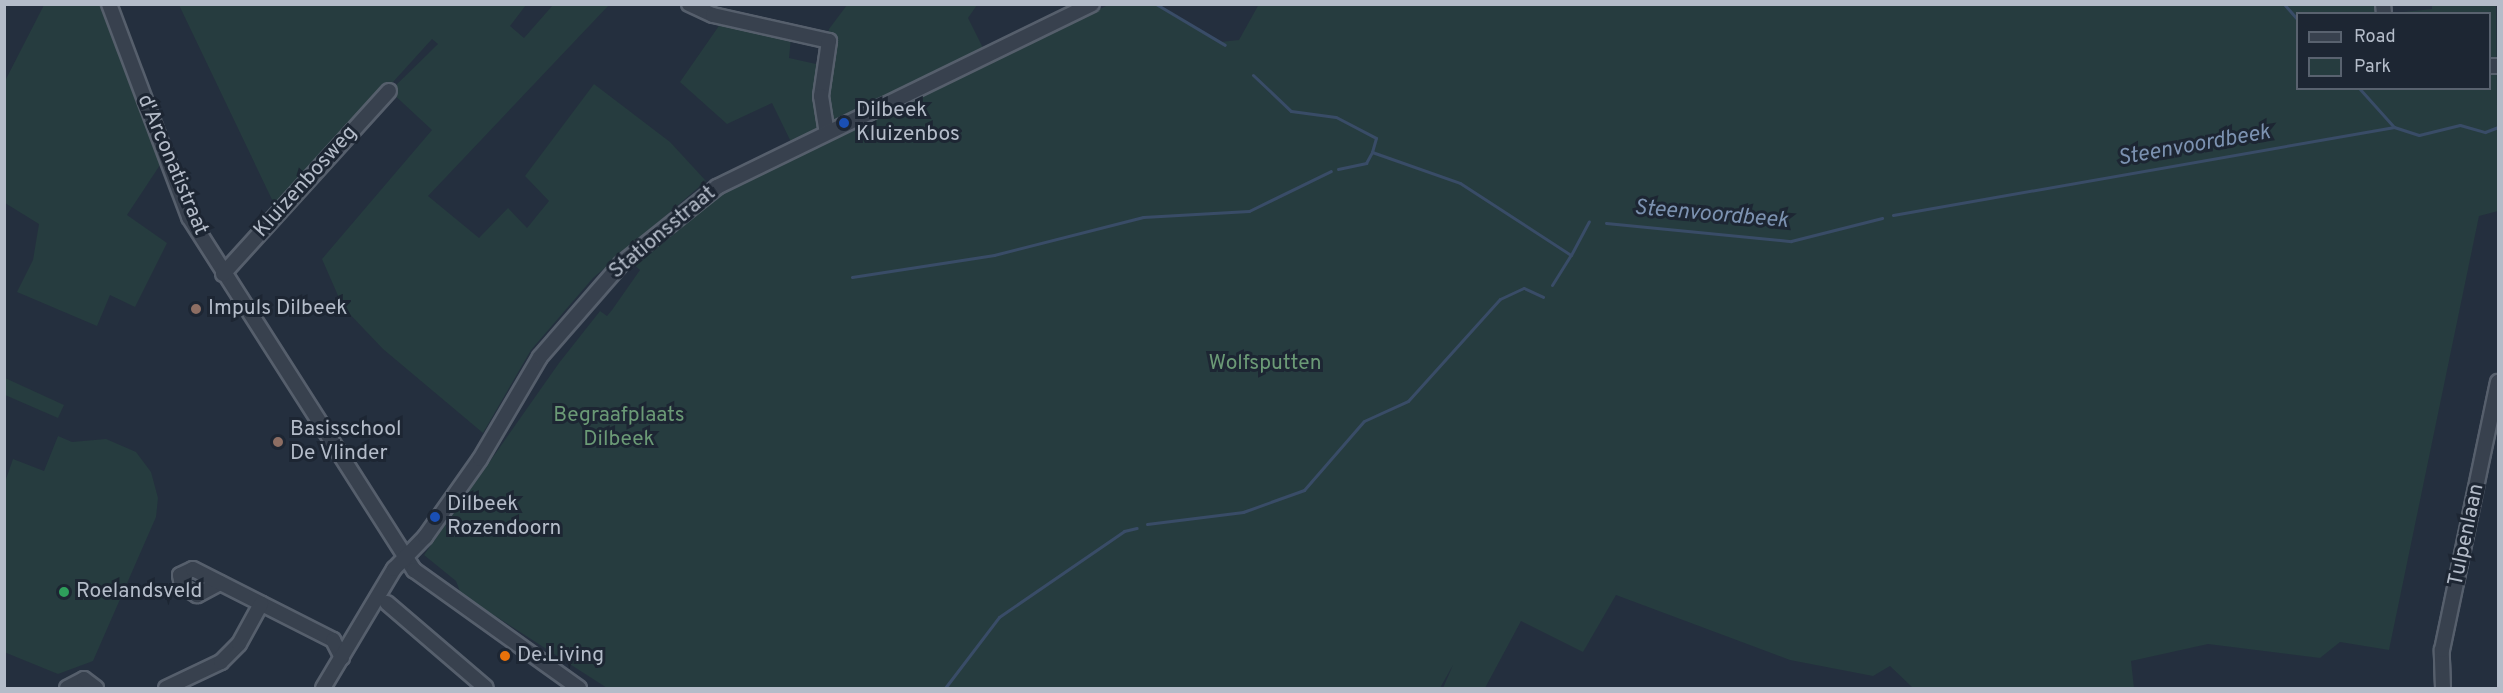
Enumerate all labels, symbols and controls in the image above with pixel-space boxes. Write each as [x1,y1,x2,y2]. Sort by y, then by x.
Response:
legend [2296,12,2491,90]
text: Road [2354,26,2396,49]
text: Park [2354,56,2391,79]
street label: d'Arconatistraat [131,91,213,239]
place label: Dilbeek Kluizenbos [856,98,960,148]
marker: Dilbeek Kluizenbos [837,116,851,130]
water label: Steenvoordbeek [2116,120,2272,172]
street label: Kluizenbosweg [249,121,363,243]
street label: Stationsstraat [605,181,721,285]
water label: Steenvoordbeek [1633,195,1789,235]
place label: Impuls Dilbeek [208,296,347,322]
marker: Impuls Dilbeek [189,302,203,316]
park label: Wolfsputten [1208,351,1322,377]
park label: Begraafplaats Dilbeek [553,403,685,453]
place label: Basisschool De Vlinder [290,417,402,467]
marker: Basisschool De Vlinder [271,435,285,449]
street label: Tulpenlaan [2444,481,2490,589]
place label: Dilbeek Rozendoorn [447,492,561,542]
marker: Dilbeek Rozendoorn [428,510,442,524]
place label: Roelandsveld [76,579,202,605]
marker: Roelandsveld [57,585,71,599]
place label: De.Living [517,643,604,669]
marker: De.Living [498,649,512,663]

